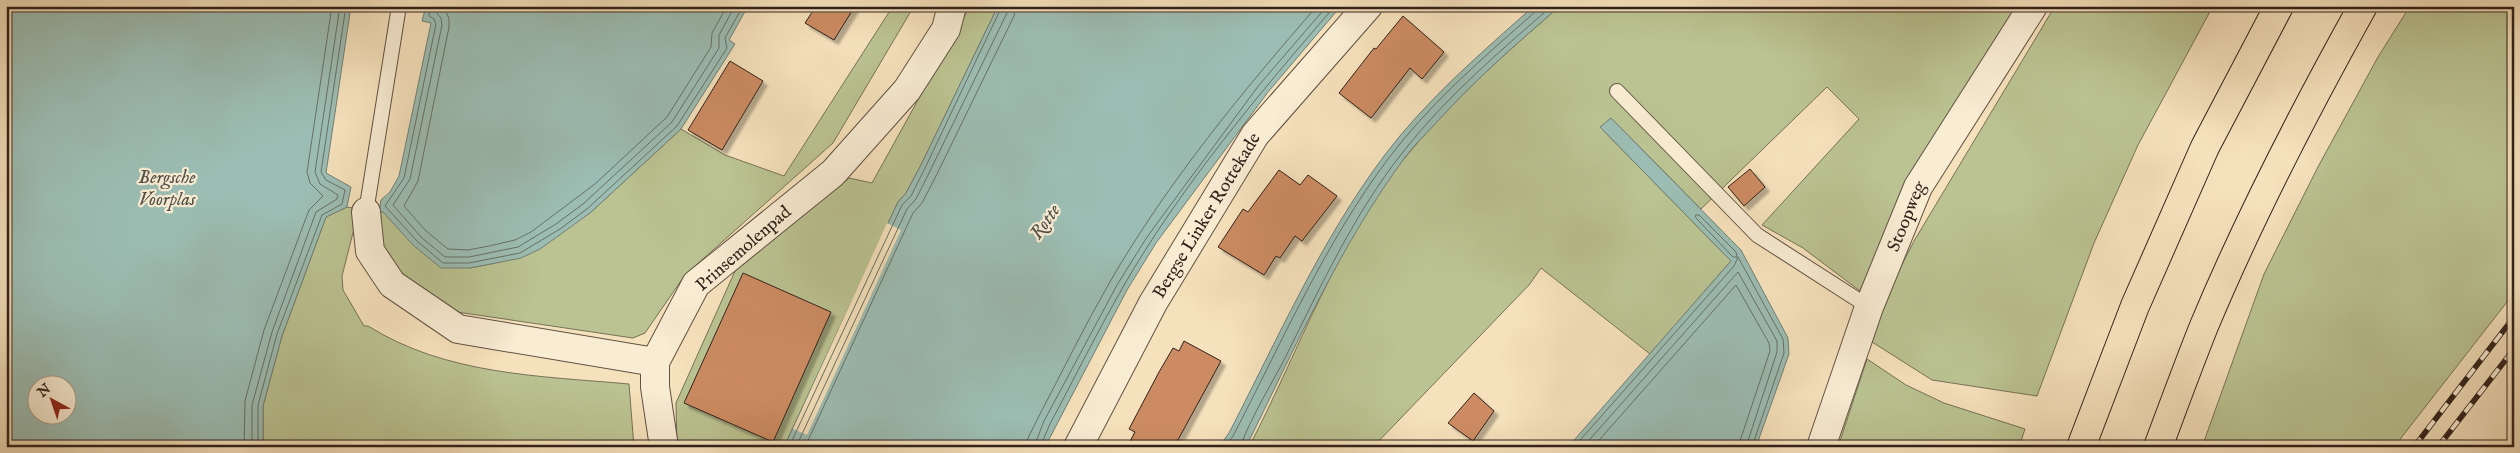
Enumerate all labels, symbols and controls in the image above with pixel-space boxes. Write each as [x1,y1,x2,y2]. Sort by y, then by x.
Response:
street label: Bergse Linker Rottekade [1148,129,1267,303]
water label: Bergsche Voorplas [138,166,196,212]
street label: Stoopweg [1883,177,1932,255]
water label: Rotte [1025,199,1067,245]
street label: Prinsemolenpad [691,201,797,297]
north arrow [28,376,78,426]
text: N [33,380,55,402]

